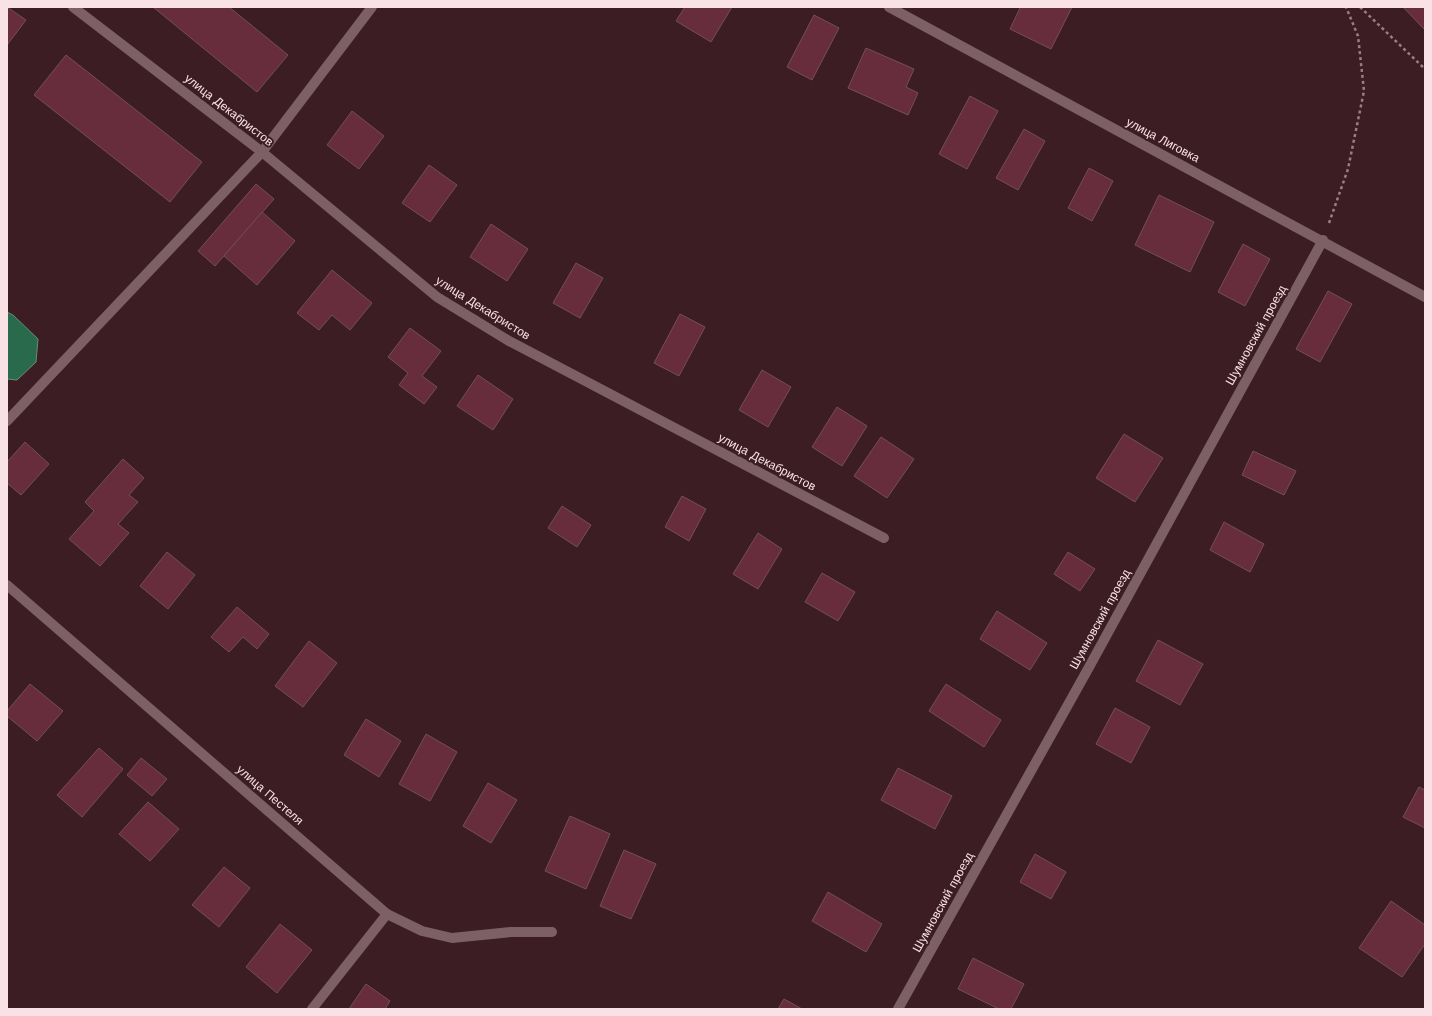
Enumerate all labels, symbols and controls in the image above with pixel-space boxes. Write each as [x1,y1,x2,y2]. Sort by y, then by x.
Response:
street label: улица Декабристов [182,71,276,149]
street label: улица Лиговка [1124,115,1202,165]
street label: улица Декабристов [433,273,533,343]
street label: Шумновский проезд [1223,283,1289,387]
street label: улица Декабристов [716,430,818,494]
street label: Шумновский проезд [1067,567,1133,671]
street label: улица Пестеля [234,762,306,828]
street label: Шумновский проезд [910,850,976,954]

